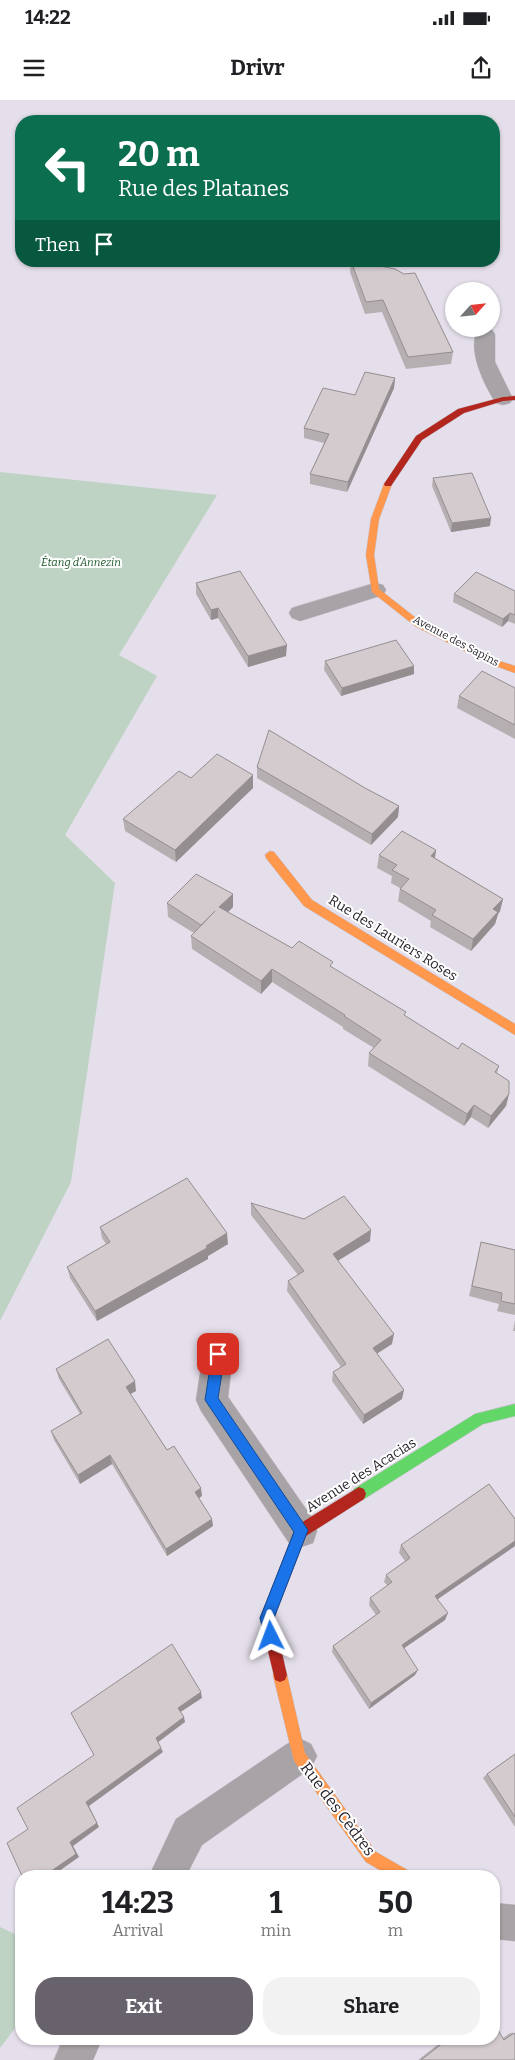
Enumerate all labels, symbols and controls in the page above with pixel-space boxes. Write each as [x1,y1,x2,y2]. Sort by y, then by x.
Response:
text: 14:22 [25,6,71,29]
icon: menu [20,54,48,82]
text: Drivr [230,54,285,81]
icon: share [467,54,495,82]
text: 20 m [118,133,200,175]
icon: left [35,135,100,200]
text: Rue des Platanes [118,175,289,202]
icon: arrive [90,230,118,258]
text: Then [35,233,80,256]
north arrow [445,282,500,338]
map controls [445,282,500,337]
park label: Étang d’Annezin [41,555,121,569]
street label: Avenue des Sapins [411,613,501,669]
street label: Rue des Lauriers Roses [325,891,461,985]
pin [197,1333,239,1375]
icon: arrive [204,1340,232,1368]
street label: Avenue des Acacias [303,1434,419,1516]
position arrow [244,1609,296,1661]
street label: Rue des Cèdres [297,1758,379,1860]
text: 14:23 [102,1885,174,1921]
text: 1 [269,1885,282,1921]
text: 50 [378,1885,413,1921]
text: Arrival [113,1921,163,1940]
text: min [261,1921,291,1940]
text: m [388,1921,403,1940]
button: Exit [35,1977,253,2035]
button: Share [263,1977,480,2035]

